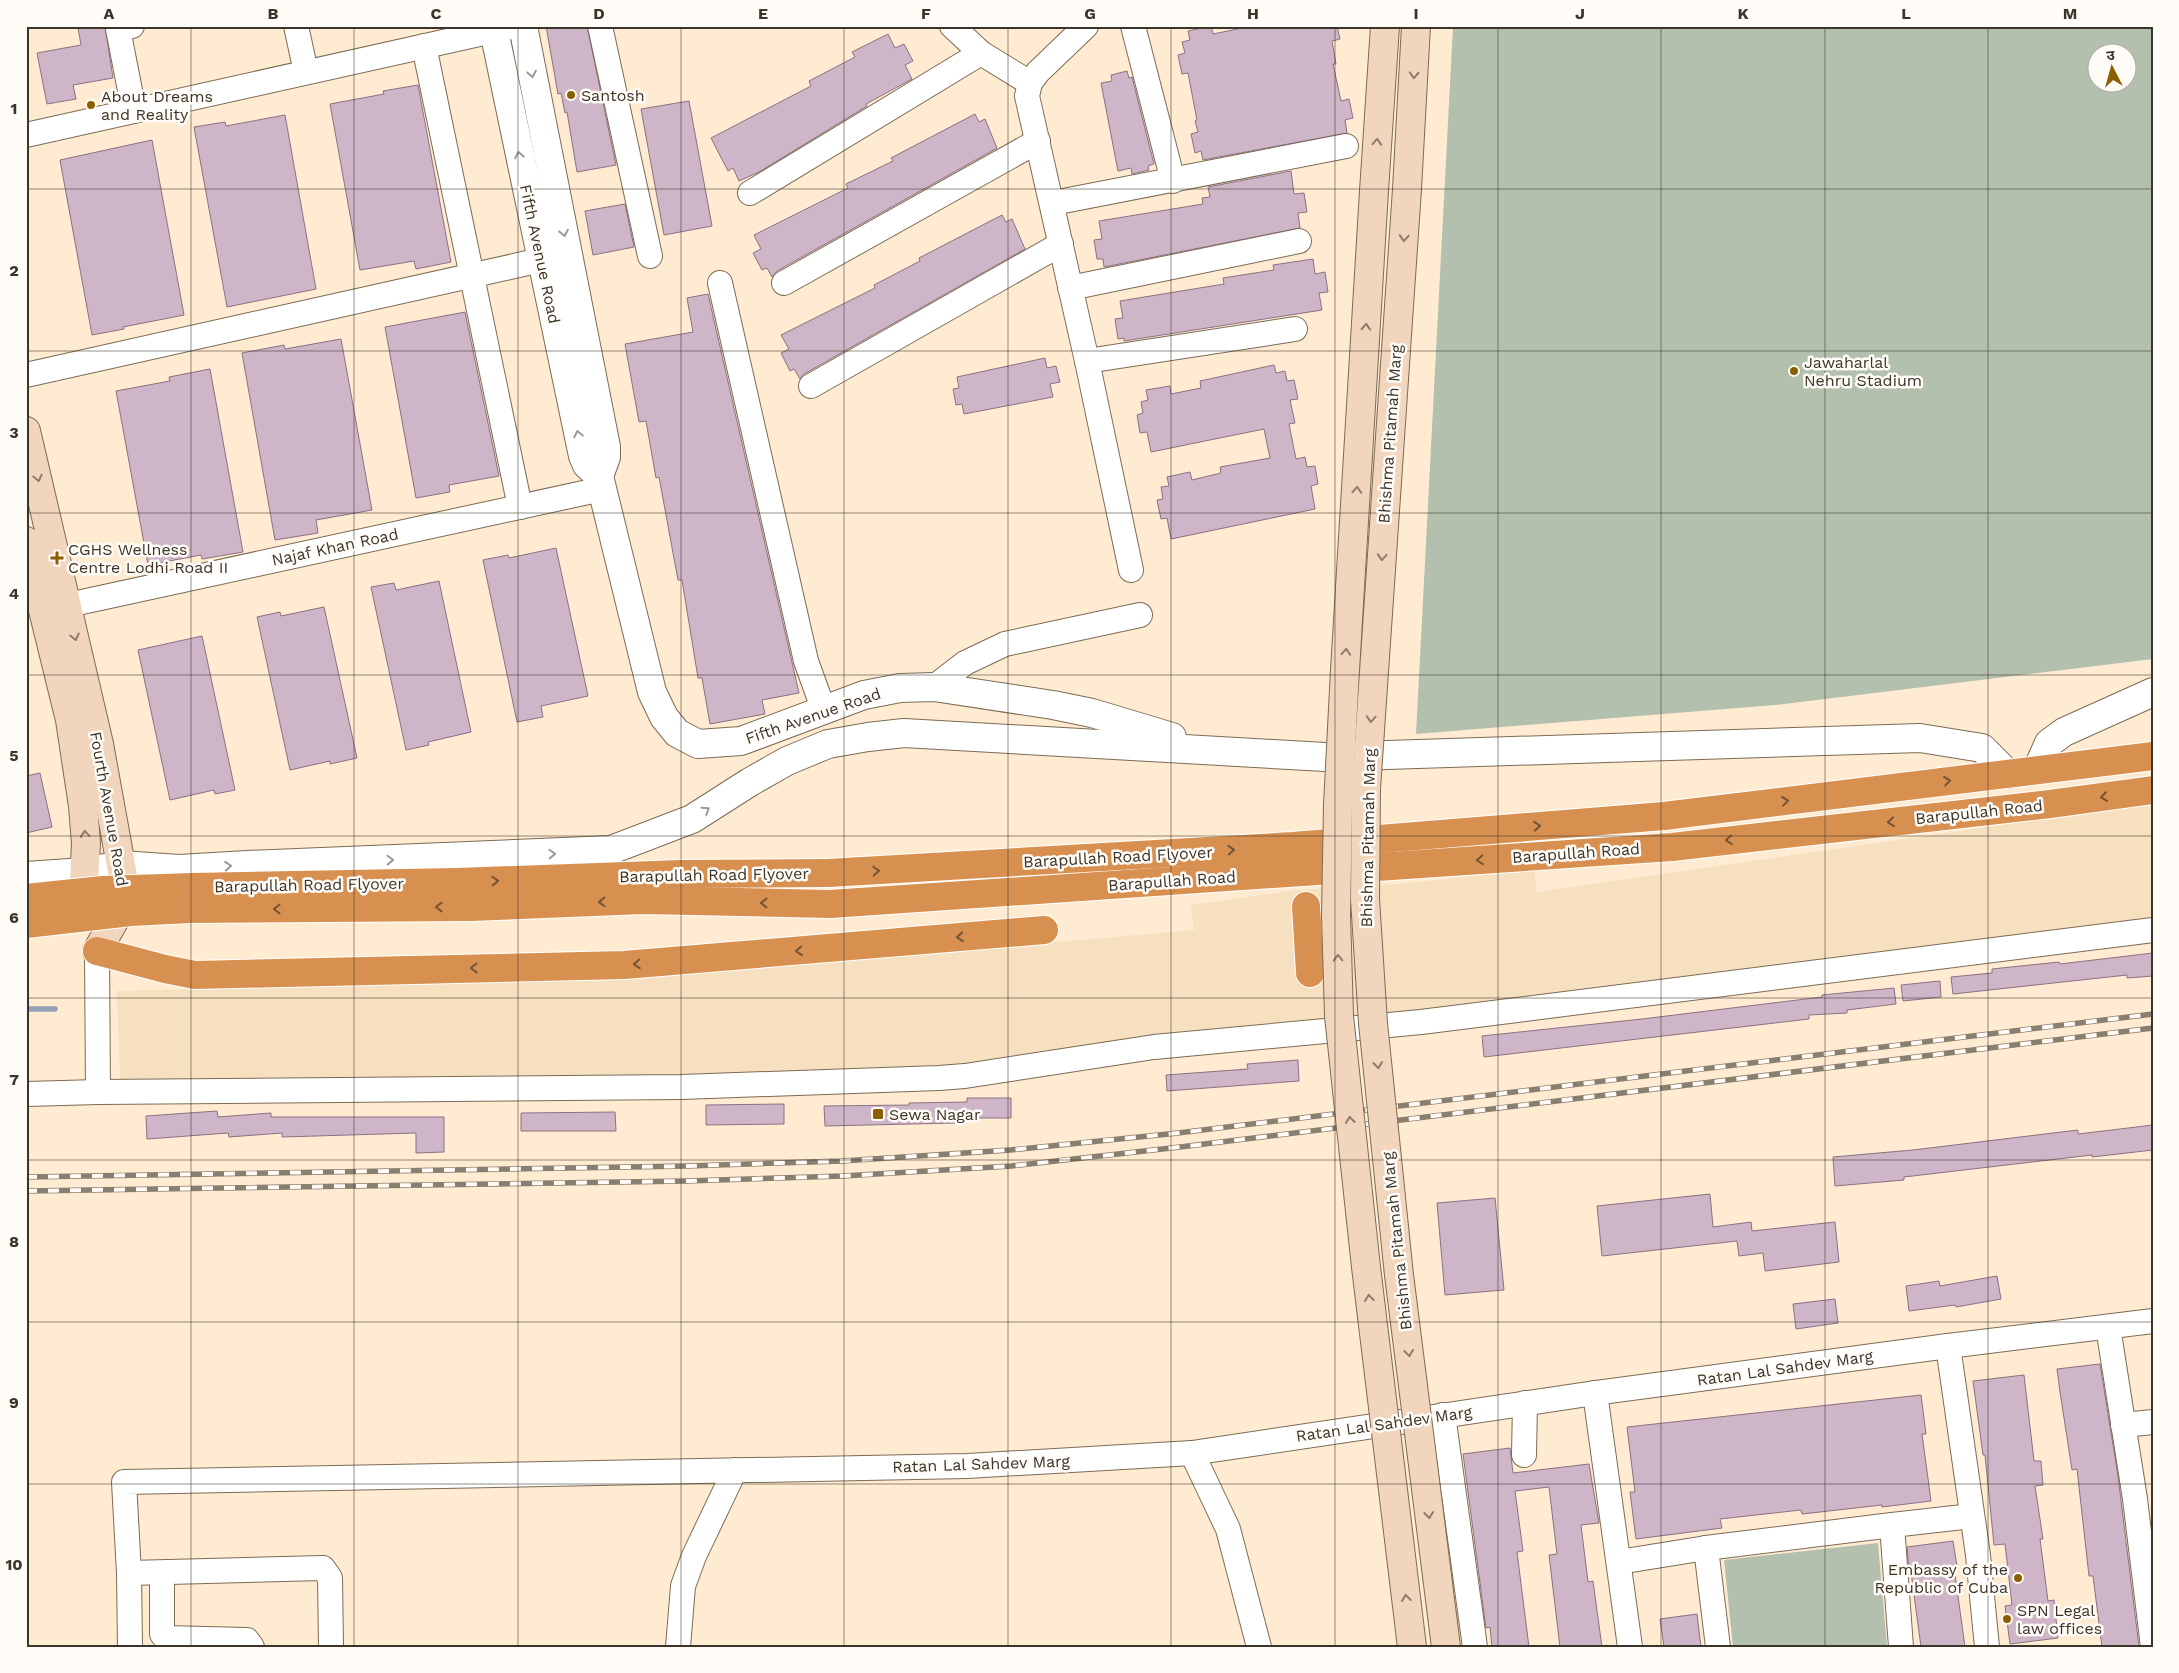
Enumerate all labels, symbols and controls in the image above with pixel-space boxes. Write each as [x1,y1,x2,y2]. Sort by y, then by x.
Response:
text: A [104,4,115,23]
text: B [268,4,279,23]
text: C [431,4,442,23]
text: D [593,4,605,23]
text: E [758,4,768,23]
text: F [921,4,931,23]
text: G [1084,4,1096,23]
text: H [1247,4,1259,23]
text: I [1413,4,1419,23]
text: J [1575,4,1585,23]
text: K [1737,4,1749,23]
text: L [1901,4,1911,23]
text: M [2063,4,2077,23]
north arrow [2086,42,2136,92]
text: उ [2106,47,2116,63]
one-way arrow [527,70,537,78]
one-way arrow [1408,71,1419,79]
place label: Santosh [581,86,645,105]
place label: About Dreams and Reality [101,87,213,124]
marker: Santosh [565,89,577,101]
text: 1 [11,99,17,118]
marker: About Dreams and Reality [85,99,97,111]
one-way arrow [1371,138,1382,146]
one-way arrow [515,150,525,159]
street label: Fifth Avenue Road [516,183,564,325]
one-way arrow [559,229,569,238]
one-way arrow [1399,234,1410,242]
text: 2 [9,261,19,280]
one-way arrow [1360,323,1371,331]
street label: Bhishma Pitamah Marg [1374,344,1406,524]
place label: Jawaharlal Nehru Stadium [1804,353,1922,390]
marker: Jawaharlal Nehru Stadium [1788,365,1800,377]
text: 3 [9,423,19,442]
one-way arrow [573,429,584,438]
one-way arrow [32,474,43,483]
one-way arrow [1351,485,1362,493]
street label: Najaf Khan Road [270,524,400,570]
place label: CGHS Wellness Centre Lodhi Road II [68,540,228,577]
marker: CGHS Wellness Centre Lodhi Road II [50,551,64,565]
one-way arrow [1376,554,1387,562]
text: 4 [9,584,19,603]
one-way arrow [69,632,80,641]
one-way arrow [1341,648,1352,656]
street label: Fifth Avenue Road [743,684,883,748]
one-way arrow [1365,716,1376,724]
street label: Fourth Avenue Road [86,730,132,888]
text: 5 [9,746,19,765]
street label: Bhishma Pitamah Marg [1357,748,1379,928]
one-way arrow [1943,776,1951,787]
one-way arrow [2100,791,2108,802]
one-way arrow [1782,796,1790,807]
street label: Barapullah Road [1914,796,2044,828]
one-way arrow [701,807,710,816]
one-way arrow [1887,816,1895,827]
one-way arrow [1533,821,1541,832]
one-way arrow [80,830,91,838]
one-way arrow [1725,834,1733,845]
street label: Barapullah Road [1511,839,1641,867]
street label: Barapullah Road Flyover [1023,843,1214,871]
one-way arrow [1227,845,1235,856]
one-way arrow [549,849,557,859]
one-way arrow [386,854,394,865]
one-way arrow [1476,855,1484,866]
one-way arrow [224,860,232,871]
street label: Barapullah Road Flyover [619,864,809,886]
one-way arrow [873,865,881,876]
street label: Barapullah Road [1107,867,1237,895]
street label: Barapullah Road Flyover [214,874,404,896]
one-way arrow [491,876,499,886]
one-way arrow [597,897,605,907]
one-way arrow [760,898,768,908]
one-way arrow [435,902,442,912]
one-way arrow [272,904,280,914]
text: 6 [9,908,19,927]
one-way arrow [956,931,964,942]
one-way arrow [794,945,802,956]
one-way arrow [1333,954,1343,962]
one-way arrow [632,958,640,969]
one-way arrow [470,963,478,973]
one-way arrow [1372,1061,1383,1069]
text: 7 [9,1070,19,1089]
place label: Sewa Nagar [889,1105,981,1124]
marker: Sewa Nagar [871,1107,885,1121]
one-way arrow [1345,1116,1356,1124]
street label: Bhishma Pitamah Marg [1378,1150,1416,1331]
text: 8 [9,1232,19,1251]
one-way arrow [1364,1294,1375,1302]
street label: Ratan Lal Sahdev Marg [1696,1346,1875,1390]
one-way arrow [1403,1350,1414,1358]
text: 9 [9,1393,19,1412]
street label: Ratan Lal Sahdev Marg [1295,1402,1474,1446]
street label: Ratan Lal Sahdev Marg [892,1451,1071,1477]
one-way arrow [1423,1511,1434,1519]
text: 10 [5,1555,23,1574]
place label: Embassy of the Republic of Cuba [1874,1560,2008,1597]
marker: Embassy of the Republic of Cuba [2012,1572,2024,1584]
one-way arrow [1401,1594,1412,1602]
place label: SPN Legal law offices [2017,1601,2102,1638]
marker: SPN Legal law offices [2001,1613,2013,1625]

